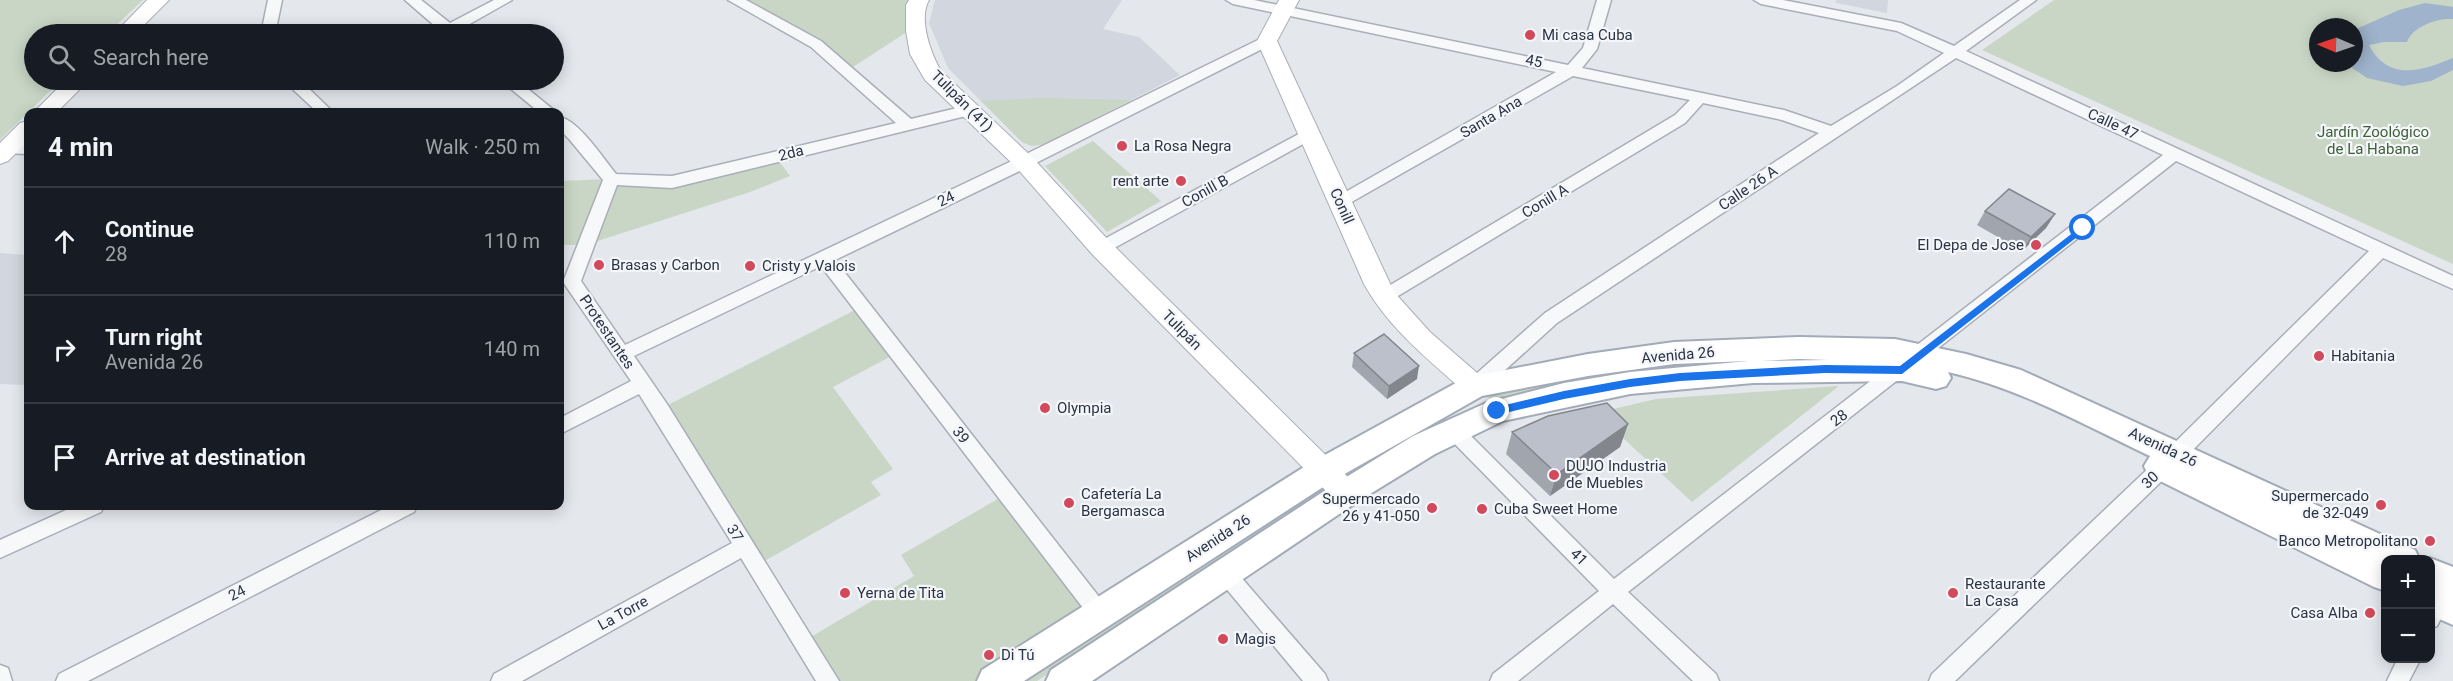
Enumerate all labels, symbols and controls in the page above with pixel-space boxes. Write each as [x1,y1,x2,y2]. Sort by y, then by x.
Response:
north arrow [2309,18,2363,72]
search box [24,24,564,90]
place label: Mi casa Cuba [1542,26,1633,44]
marker: Mi casa Cuba [1523,28,1537,42]
icon: search [45,41,78,74]
text: Search here [93,45,209,70]
street label: 45 [1524,51,1544,71]
street label: Tulipán (41) [927,66,997,136]
street label: Santa Ana [1457,92,1525,142]
street label: Calle 47 [2085,104,2141,144]
park label: Jardín Zoológico de La Habana [2317,123,2429,158]
text: 4 min [48,132,113,162]
text: Walk · 250 m [425,135,540,159]
place label: La Rosa Negra [1134,137,1231,155]
marker: La Rosa Negra [1115,139,1129,153]
street label: 2da [777,141,805,165]
street label: Calle 26 A [1715,162,1781,214]
street label: Conill B [1178,171,1232,211]
place label: rent arte [1113,172,1169,190]
marker: rent arte [1174,174,1188,188]
street label: Conill A [1518,180,1572,222]
street label: Conill [1326,185,1358,227]
street label: 24 [935,187,958,211]
route start [2069,214,2095,240]
text: Continue [105,217,194,242]
icon: ahead [48,225,81,258]
text: 110 m [484,229,540,253]
place label: El Depa de Jose [1917,236,2024,254]
marker: El Depa de Jose [2029,238,2043,252]
text: 28 [105,242,127,266]
place label: Brasas y Carbon [611,256,720,274]
place label: Cristy y Valois [762,257,856,275]
marker: Brasas y Carbon [592,258,606,272]
marker: Cristy y Valois [743,259,757,273]
street label: Protestantes [576,292,638,372]
street label: Tulipán [1158,306,1206,354]
text: Turn right [105,325,202,350]
icon: right [48,333,81,366]
text: 140 m [484,337,540,361]
street label: Avenida 26 [1641,343,1715,367]
place label: Habitania [2331,347,2395,365]
marker: Habitania [2312,349,2326,363]
text: Avenida 26 [105,350,203,374]
route end [1483,397,1509,423]
place label: Olympia [1057,399,1111,417]
marker: Olympia [1038,401,1052,415]
street label: 28 [1827,406,1851,430]
street label: 39 [949,423,973,447]
street label: Avenida 26 [2126,423,2200,471]
icon: arrive [48,441,81,474]
text: Arrive at destination [105,445,306,470]
place label: DUJO Industria de Muebles [1566,457,1667,492]
marker: DUJO Industria de Muebles [1547,468,1561,482]
street label: 30 [2138,468,2162,492]
place label: Cafetería La Bergamasca [1081,485,1165,520]
place label: Supermercado de 32-049 [2271,487,2369,522]
place label: Supermercado 26 y 41-050 [1322,490,1420,525]
marker: Cafetería La Bergamasca [1062,496,1076,510]
marker: Supermercado de 32-049 [2374,498,2388,512]
place label: Cuba Sweet Home [1494,500,1617,518]
marker: Supermercado 26 y 41-050 [1425,501,1439,515]
marker: Cuba Sweet Home [1475,502,1489,516]
street label: Avenida 26 [1182,510,1254,566]
street label: 37 [723,521,747,545]
place label: Banco Metropolitano [2278,532,2418,550]
marker: Banco Metropolitano [2423,534,2437,548]
street label: 41 [1567,545,1591,569]
map controls [2381,555,2435,663]
button: + [2381,555,2435,609]
place label: Restaurante La Casa [1965,575,2045,610]
street label: 24 [225,581,249,605]
place label: Yerna de Tita [857,584,944,602]
marker: Yerna de Tita [838,586,852,600]
marker: Restaurante La Casa [1946,586,1960,600]
street label: La Torre [595,592,651,634]
place label: Casa Alba [2290,604,2358,622]
marker: Casa Alba [2363,606,2377,620]
button: − [2381,609,2435,663]
place label: Magis [1235,630,1276,648]
marker: Magis [1216,632,1230,646]
place label: Di Tú [1001,646,1034,664]
marker: Di Tú [982,648,996,662]

